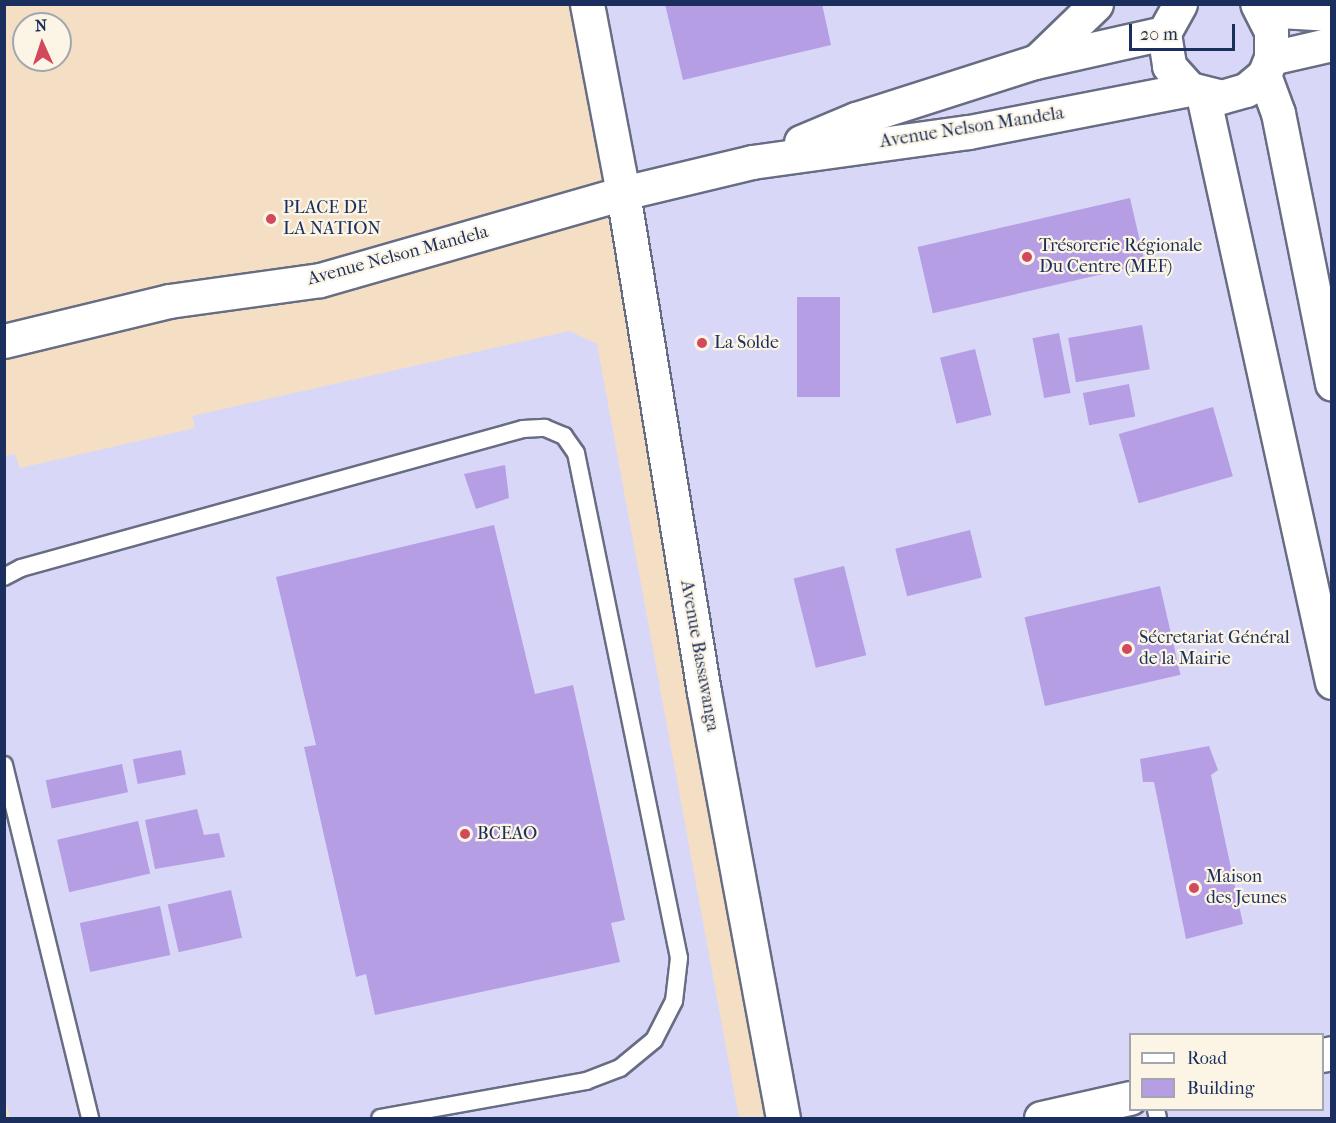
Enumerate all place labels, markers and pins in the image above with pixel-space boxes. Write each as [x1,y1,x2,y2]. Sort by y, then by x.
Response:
place label: PLACE DE LA NATION [283,198,381,240]
marker: PLACE DE LA NATION [264,212,278,226]
place label: Trésorerie Régionale Du Centre (MEF) [1039,236,1202,278]
marker: Trésorerie Régionale Du Centre (MEF) [1020,250,1034,264]
place label: La Solde [714,332,779,354]
marker: La Solde [695,336,709,350]
place label: Sécretariat Général de la Mairie [1139,628,1290,670]
marker: Sécretariat Général de la Mairie [1120,642,1134,656]
place label: BCEAO [477,823,537,845]
marker: BCEAO [458,827,472,841]
place label: Maison des Jeunes [1206,867,1287,910]
marker: Maison des Jeunes [1187,881,1201,895]

